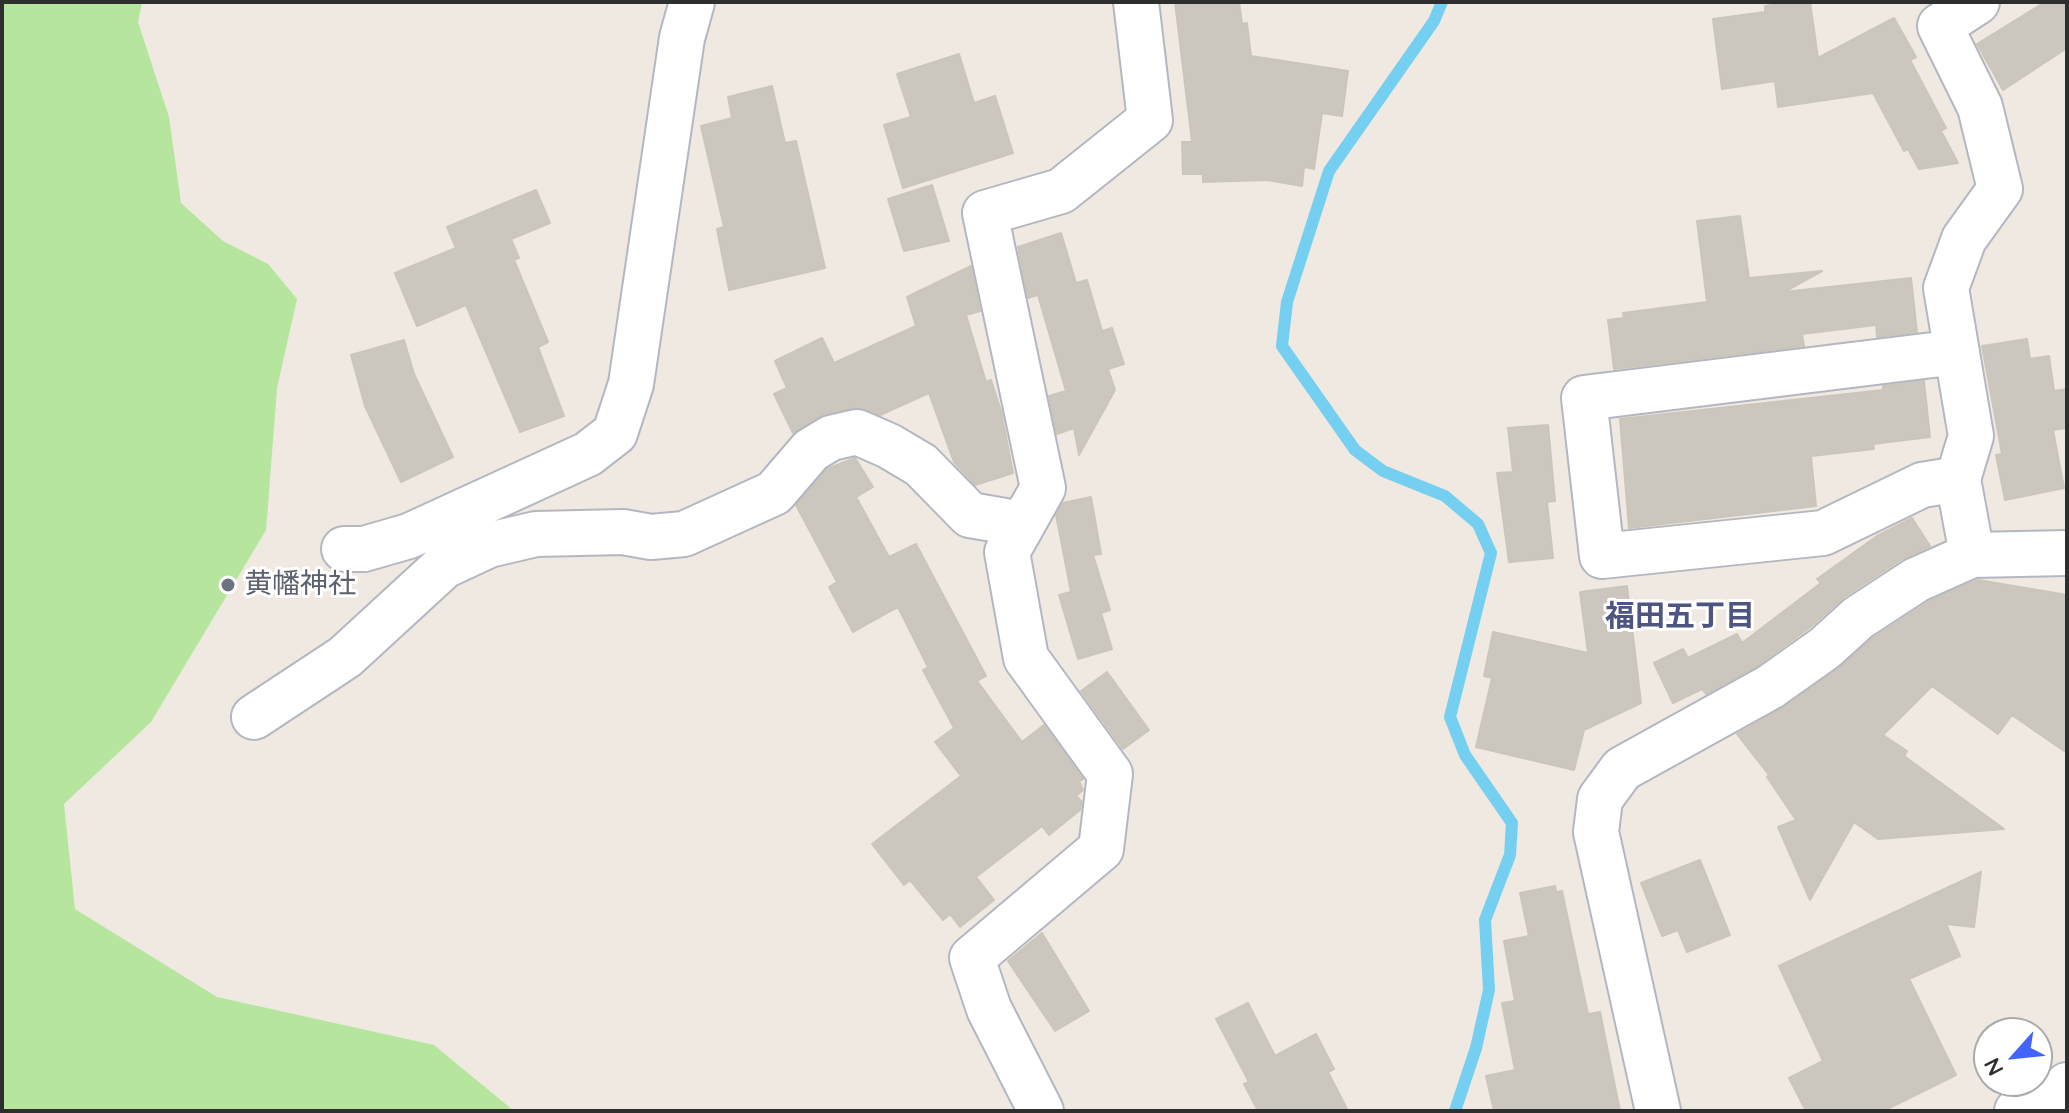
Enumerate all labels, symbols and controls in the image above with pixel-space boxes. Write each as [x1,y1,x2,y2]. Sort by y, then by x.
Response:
place label: 黄幡神社 [244,568,356,602]
marker: 黄幡神社 [219,576,237,594]
district label: 福田五丁目 [1605,599,1755,635]
north arrow [1973,1017,2053,1097]
text: N [1977,1053,2010,1081]

